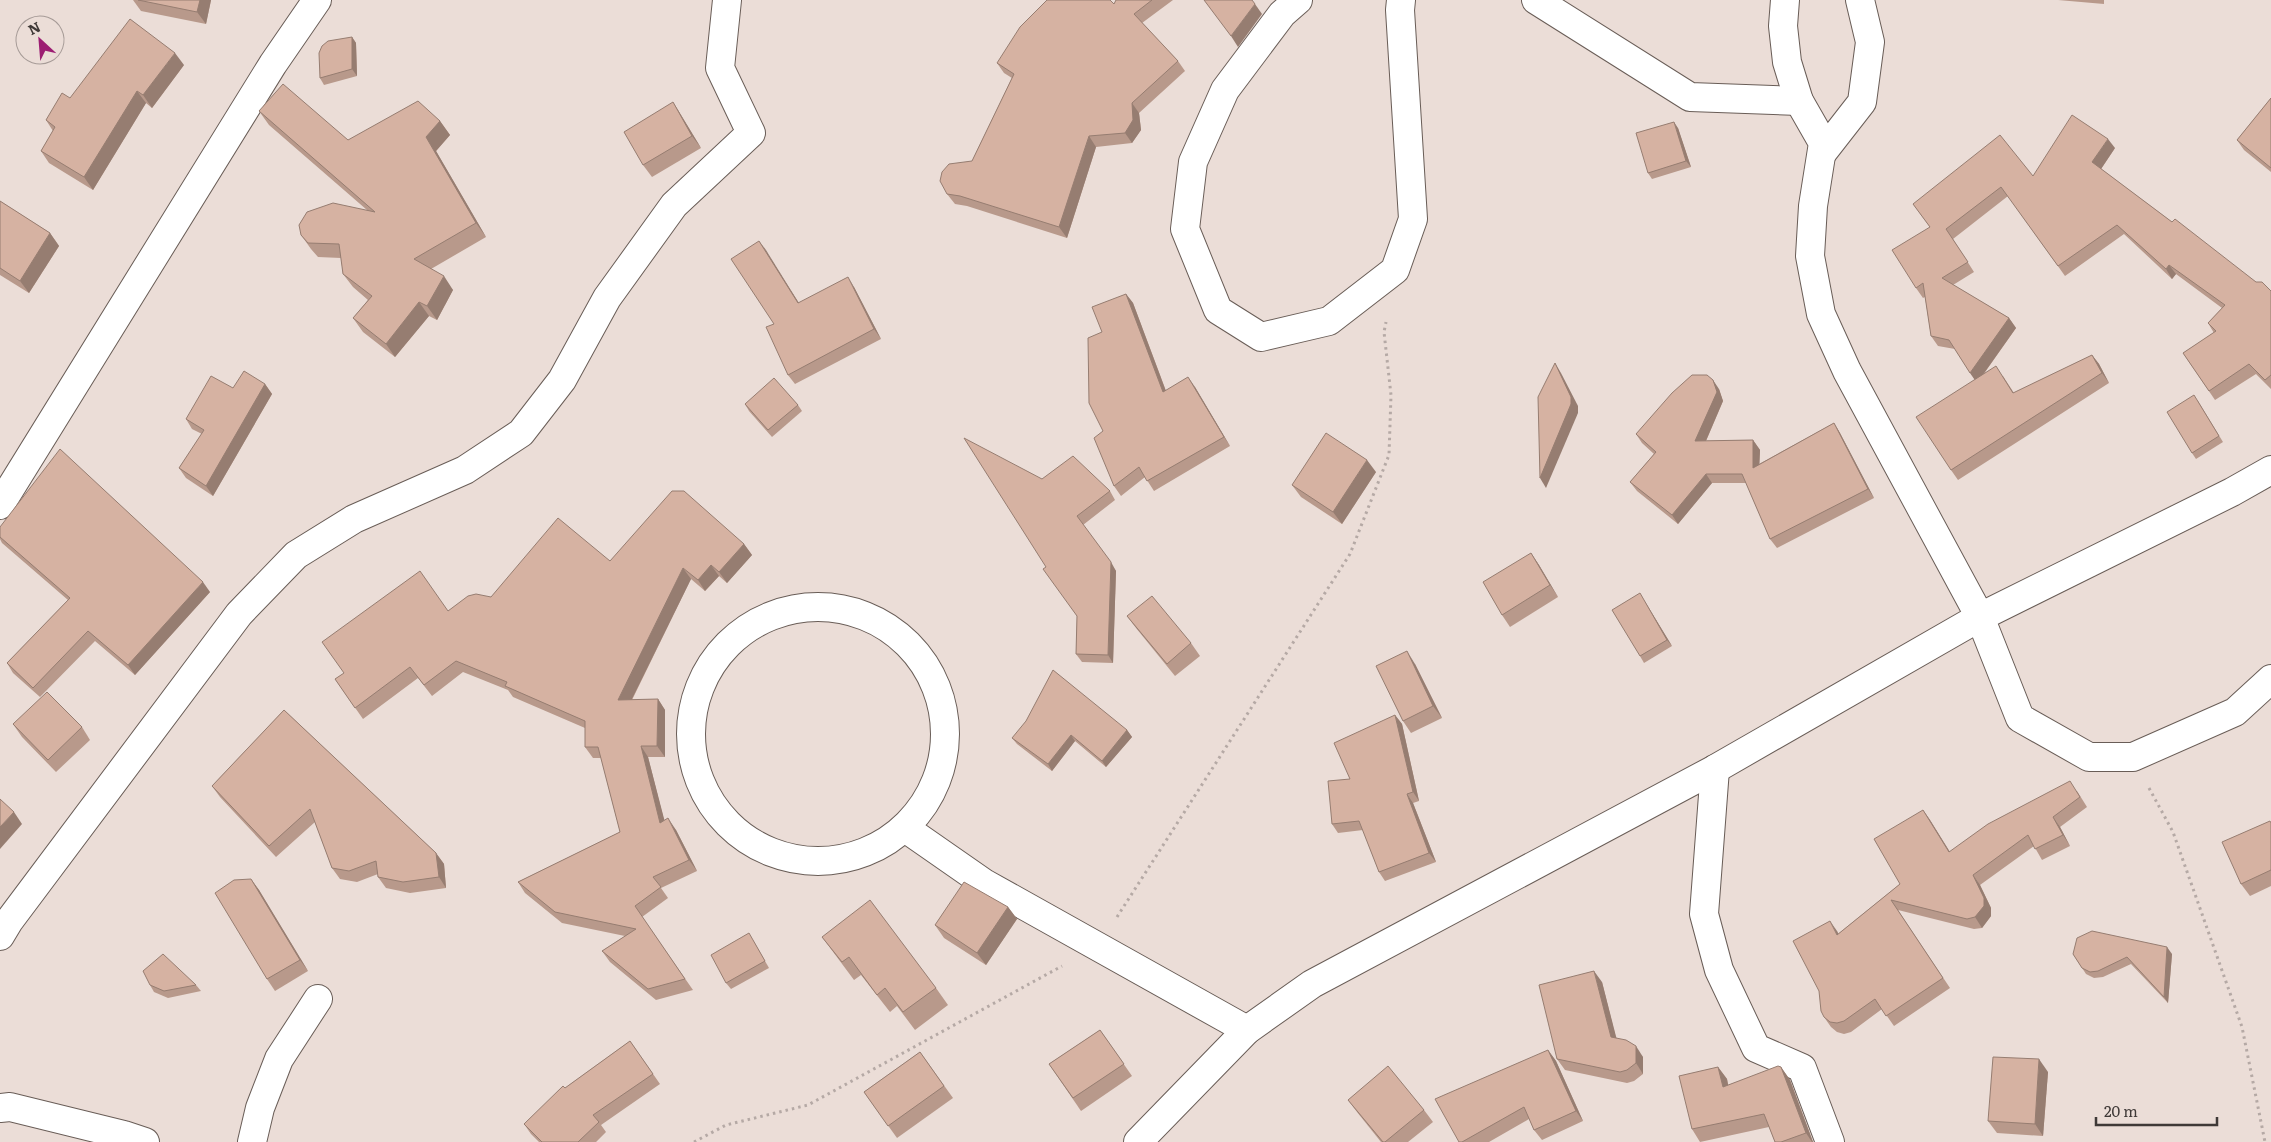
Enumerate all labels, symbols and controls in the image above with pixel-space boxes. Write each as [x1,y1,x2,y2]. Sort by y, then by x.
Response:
north arrow [15,15,65,65]
text: N [24,16,44,39]
scale bar [2096,1094,2217,1126]
text: 20 m [2104,1099,2138,1122]

